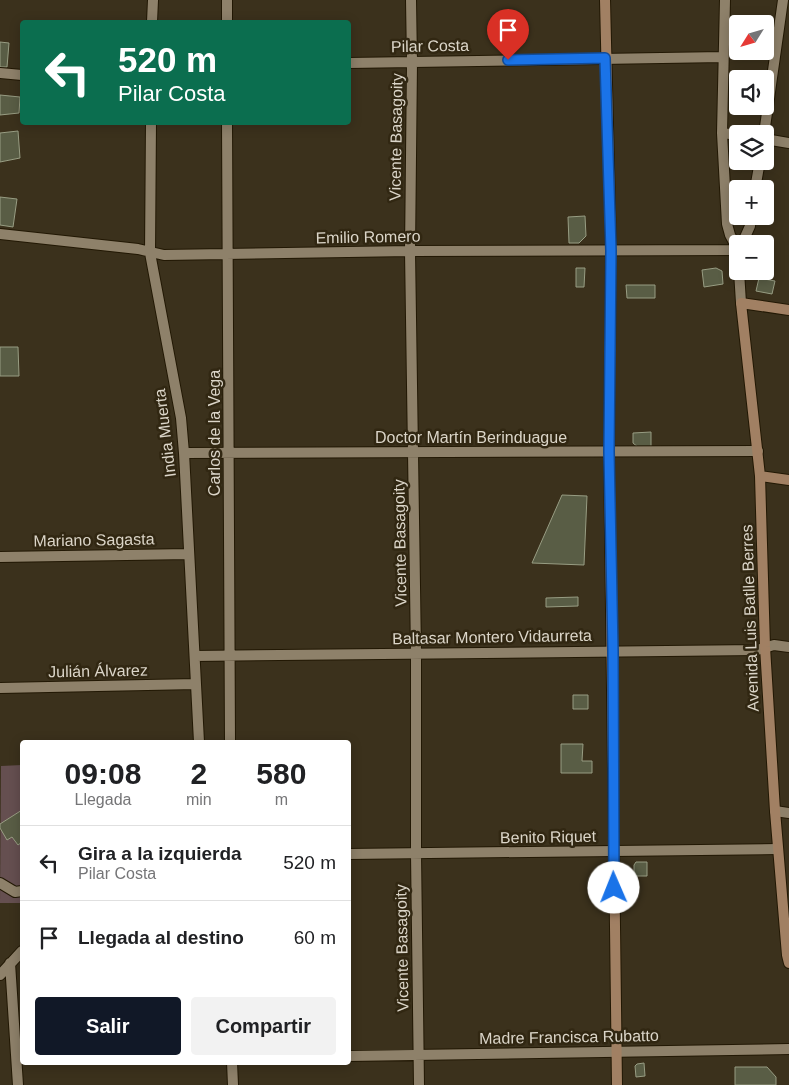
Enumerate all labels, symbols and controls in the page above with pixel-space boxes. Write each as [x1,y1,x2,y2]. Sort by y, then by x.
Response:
pin [487,9,529,60]
north arrow [729,15,774,60]
map controls [729,15,774,280]
icon: arrive [494,16,522,44]
street label: Pilar Costa [391,37,469,55]
icon: left [35,40,100,105]
text: 520 m [118,40,217,79]
button: sound [729,70,774,115]
street label: Vicente Basagoity [386,73,406,201]
text: Pilar Costa [118,81,226,106]
button: layers [729,125,774,170]
button: + [729,180,774,225]
street label: Emilio Romero [315,228,421,246]
button: − [729,235,774,280]
street label: Carlos de la Vega [206,370,223,496]
street label: India Muerta [151,388,179,478]
street label: Doctor Martín Berinduague [375,429,567,446]
street label: Vicente Basagoity [390,479,410,607]
street label: Avenida Luis Batlle Berres [738,524,762,712]
street label: Mariano Sagasta [33,530,155,550]
street label: Baltasar Montero Vidaurreta [392,627,592,647]
street label: Julián Álvarez [48,661,148,680]
text: 09:08 [65,757,141,790]
text: 2 [190,757,207,790]
text: 580 [256,757,306,790]
text: Llegada [74,791,131,808]
text: min [186,791,212,808]
text: m [275,791,288,808]
street label: Benito Riquet [500,828,597,846]
text: Gira a la izquierda [78,843,242,864]
icon: left [35,849,63,877]
text: 520 m [283,852,336,873]
position arrow [587,861,639,913]
text: Pilar Costa [78,865,156,882]
street label: Vicente Basagoity [392,884,412,1012]
icon: arrive [35,924,63,952]
text: Llegada al destino [78,927,244,948]
text: 60 m [294,927,336,948]
button: Salir [35,997,181,1055]
button: Compartir [191,997,336,1055]
street label: Madre Francisca Rubatto [479,1027,659,1047]

